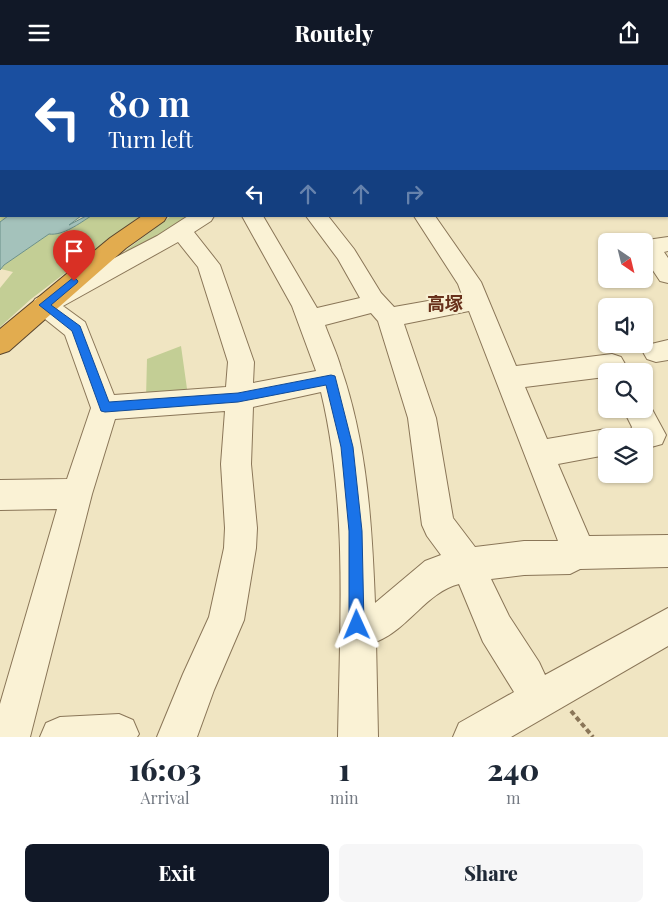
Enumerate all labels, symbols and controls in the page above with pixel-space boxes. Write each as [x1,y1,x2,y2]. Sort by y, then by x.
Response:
text: Routely [295,18,373,48]
icon: menu [25,19,53,47]
icon: share [615,19,643,47]
text: 80 m [108,79,190,126]
icon: left [25,85,90,150]
text: Turn left [108,124,193,154]
icon: left [241,180,269,208]
icon: ahead [294,180,322,208]
icon: ahead [347,180,375,208]
icon: right [400,180,428,208]
pin [53,230,95,281]
north arrow [598,233,652,287]
map controls [598,233,653,483]
icon: arrive [60,237,88,265]
district label: 高塚 [427,291,463,315]
button: sound [598,298,653,353]
button: search [598,363,653,418]
button: layers [598,428,653,483]
position arrow [330,598,382,650]
text: 16:03 [129,749,201,789]
text: 1 [338,749,350,789]
text: 240 [487,749,539,789]
text: Arrival [140,787,190,808]
text: min [330,787,359,808]
text: m [506,787,520,808]
button: Exit [25,844,329,902]
button: Share [339,844,643,902]

